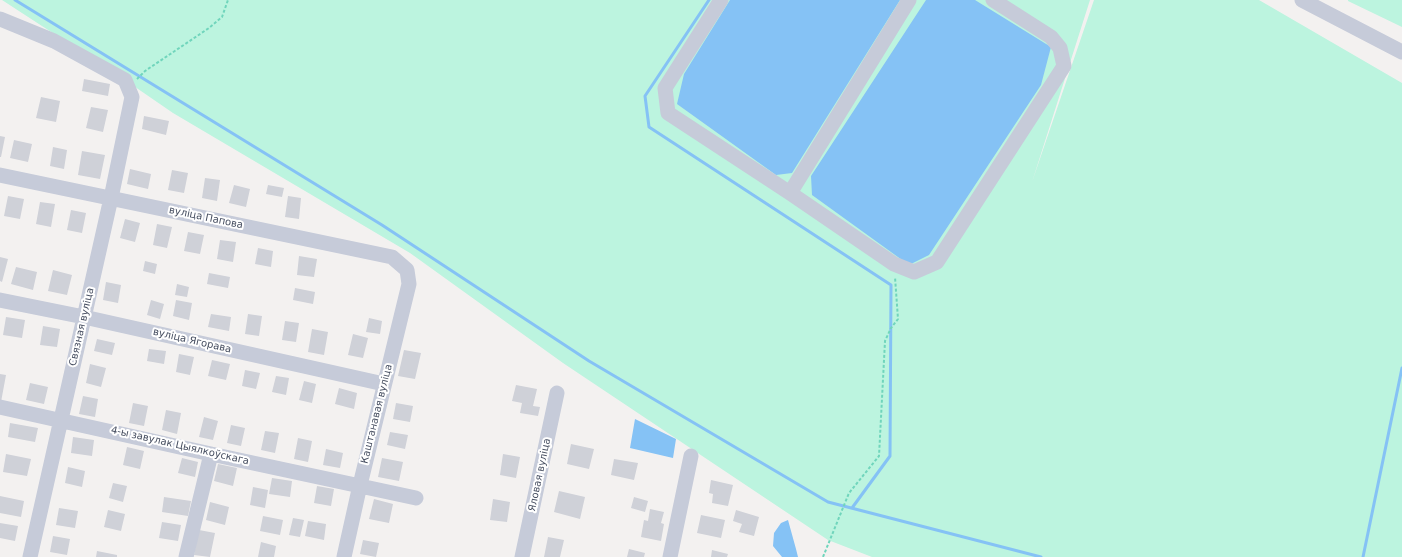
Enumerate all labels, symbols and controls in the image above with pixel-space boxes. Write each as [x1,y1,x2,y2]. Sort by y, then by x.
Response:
street label: вуліца Папова [168,204,244,232]
street label: Связная вуліца [67,287,97,367]
street label: вуліца Ягорава [152,326,232,356]
street label: Каштанавая вуліца [359,363,395,465]
street label: 4-ы завулак Цыялкоўскага [110,424,250,468]
street label: Яловая вуліца [526,437,554,513]

